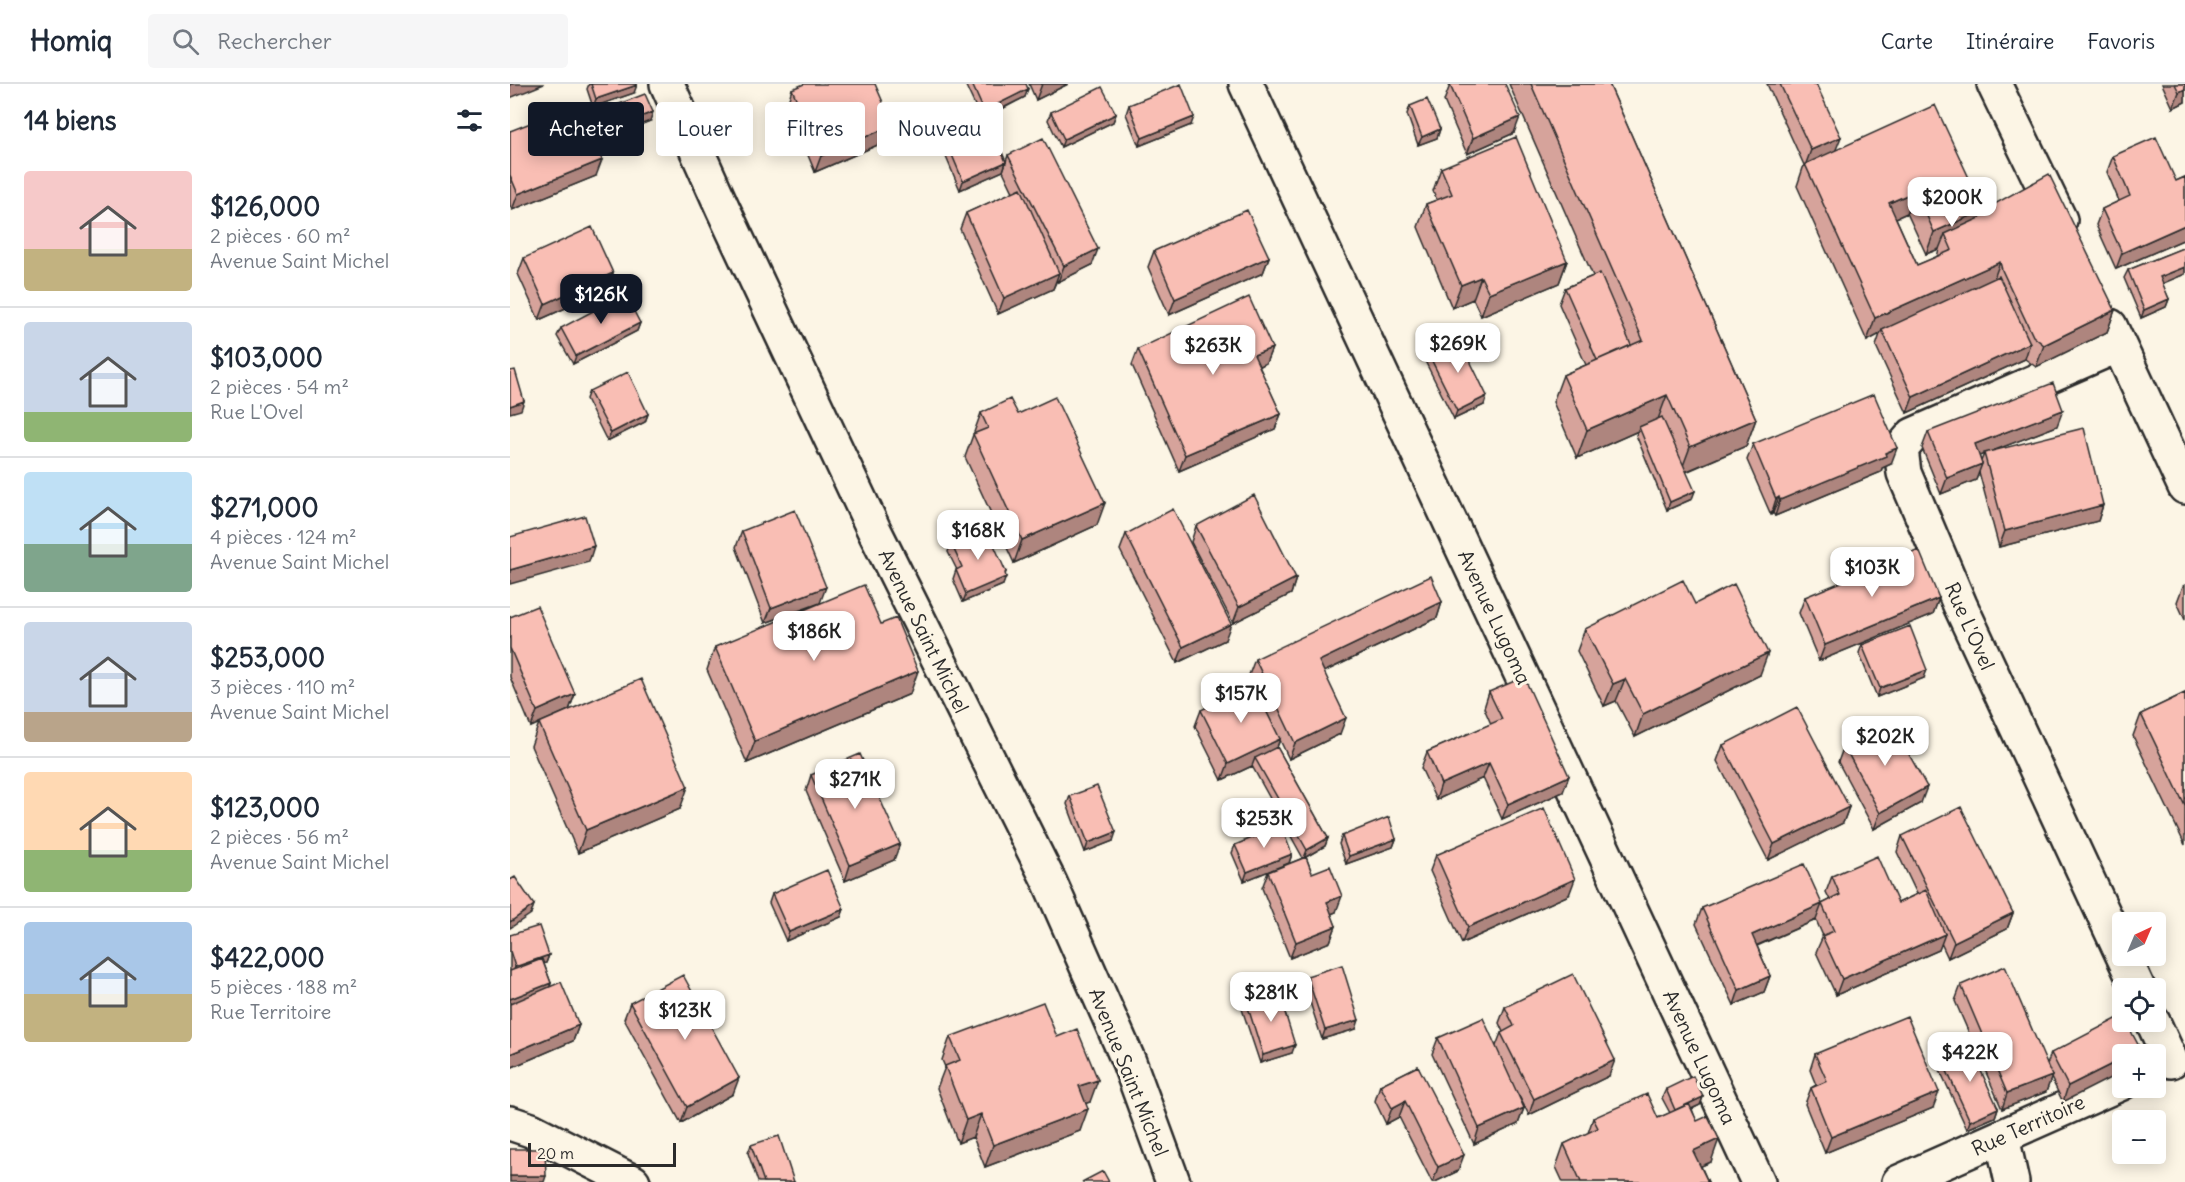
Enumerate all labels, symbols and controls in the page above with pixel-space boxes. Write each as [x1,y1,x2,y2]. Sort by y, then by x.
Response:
search box [148,14,568,68]
text: Homiq [30,23,112,59]
icon: search [169,25,202,58]
text: Rechercher [217,27,332,55]
text: Carte [1881,28,1933,55]
text: Itinéraire [1966,28,2054,55]
text: Favoris [2087,28,2155,55]
chip: Acheter [528,102,644,156]
chip: Louer [656,102,753,156]
chip: Filtres [765,102,865,156]
chip: Nouveau [877,102,1003,156]
text: 14 biens [24,104,117,137]
icon: filters [453,104,486,137]
pin: $200K [1910,177,1994,228]
text: $200K [1922,184,1982,209]
text: $126,000 [210,190,320,223]
icon: home [72,195,144,267]
text: 2 pièces · 60 m² [210,223,351,248]
text: Avenue Saint Michel [210,248,389,273]
pin: $126K [559,274,643,325]
text: $126K [574,281,628,306]
pin: $269K [1416,323,1500,374]
pin: $263K [1171,325,1255,376]
text: $269K [1429,330,1487,355]
text: $263K [1184,332,1242,357]
text: $103,000 [210,341,323,374]
icon: home [72,346,144,418]
text: 2 pièces · 54 m² [210,374,349,399]
text: Rue L'Ovel [210,399,303,424]
text: $271,000 [210,491,319,524]
icon: home [72,496,144,568]
pin: $168K [936,510,1020,561]
text: $168K [951,517,1005,542]
text: 4 pièces · 124 m² [210,524,357,549]
street label: Avenue Saint Michel [873,545,975,717]
street label: Avenue Lugoma [1453,546,1537,688]
pin: $103K [1830,547,1914,598]
text: Avenue Saint Michel [210,549,389,574]
text: $103K [1844,554,1900,579]
street label: Rue L'Ovel [1940,578,2000,674]
pin: $186K [772,611,856,662]
text: $186K [787,618,841,643]
text: $253,000 [210,641,325,674]
icon: home [72,646,144,718]
pin: $157K [1199,673,1283,724]
text: 3 pièces · 110 m² [210,674,355,699]
text: $157K [1215,680,1267,705]
text: Avenue Saint Michel [210,699,389,724]
pin: $202K [1843,716,1927,767]
text: $202K [1856,723,1914,748]
pin: $271K [813,759,897,810]
text: $271K [829,766,881,791]
text: $123,000 [210,791,320,824]
icon: home [72,796,144,868]
pin: $253K [1222,798,1306,849]
text: $253K [1235,805,1293,830]
text: 2 pièces · 56 m² [210,824,349,849]
text: Avenue Saint Michel [210,849,389,874]
north arrow [2112,912,2166,966]
map controls [2112,912,2166,1164]
text: $422,000 [210,941,325,974]
icon: home [72,946,144,1018]
pin: $281K [1229,972,1313,1023]
text: 5 pièces · 188 m² [210,974,357,999]
button: locate [2112,978,2166,1032]
text: $281K [1244,979,1298,1004]
street label: Avenue Saint Michel [1084,984,1174,1160]
street label: Avenue Lugoma [1658,986,1742,1128]
pin: $123K [643,990,727,1041]
text: $123K [658,997,712,1022]
text: Rue Territoire [210,999,331,1024]
pin: $422K [1928,1032,2012,1083]
text: $422K [1942,1039,1998,1064]
button: + [2112,1044,2166,1098]
street label: Rue Territoire [1968,1089,2088,1161]
button: − [2112,1110,2166,1164]
scale bar [528,1140,676,1168]
text: 20 m [537,1143,574,1163]

